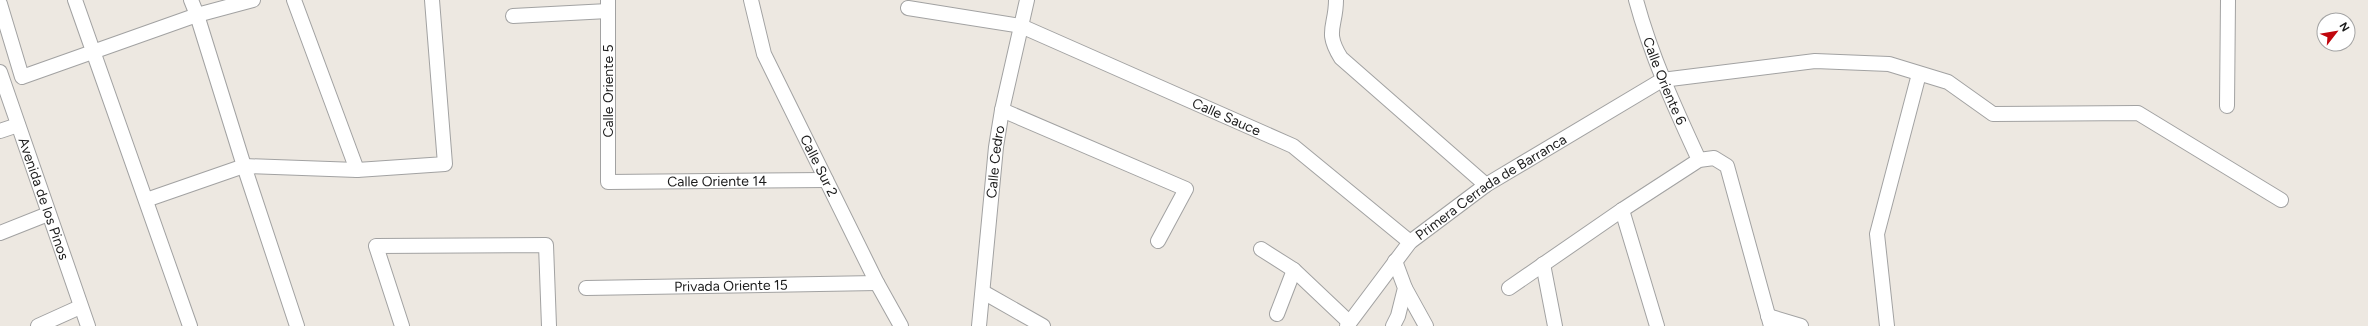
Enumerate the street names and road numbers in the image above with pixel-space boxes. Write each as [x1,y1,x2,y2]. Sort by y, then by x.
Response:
street label: Calle Oriente 6 [1639,35,1690,128]
street label: Calle Oriente 5 [600,44,617,138]
street label: Calle Sauce [1189,94,1264,139]
street label: Calle Cedro [983,124,1008,199]
street label: Primera Cerrada de Barranca [1412,130,1570,244]
street label: Calle Sur 2 [797,132,842,199]
street label: Avenida de los Pinos [15,135,73,262]
street label: Calle Oriente 14 [667,172,767,190]
street label: Privada Oriente 15 [674,276,788,295]

